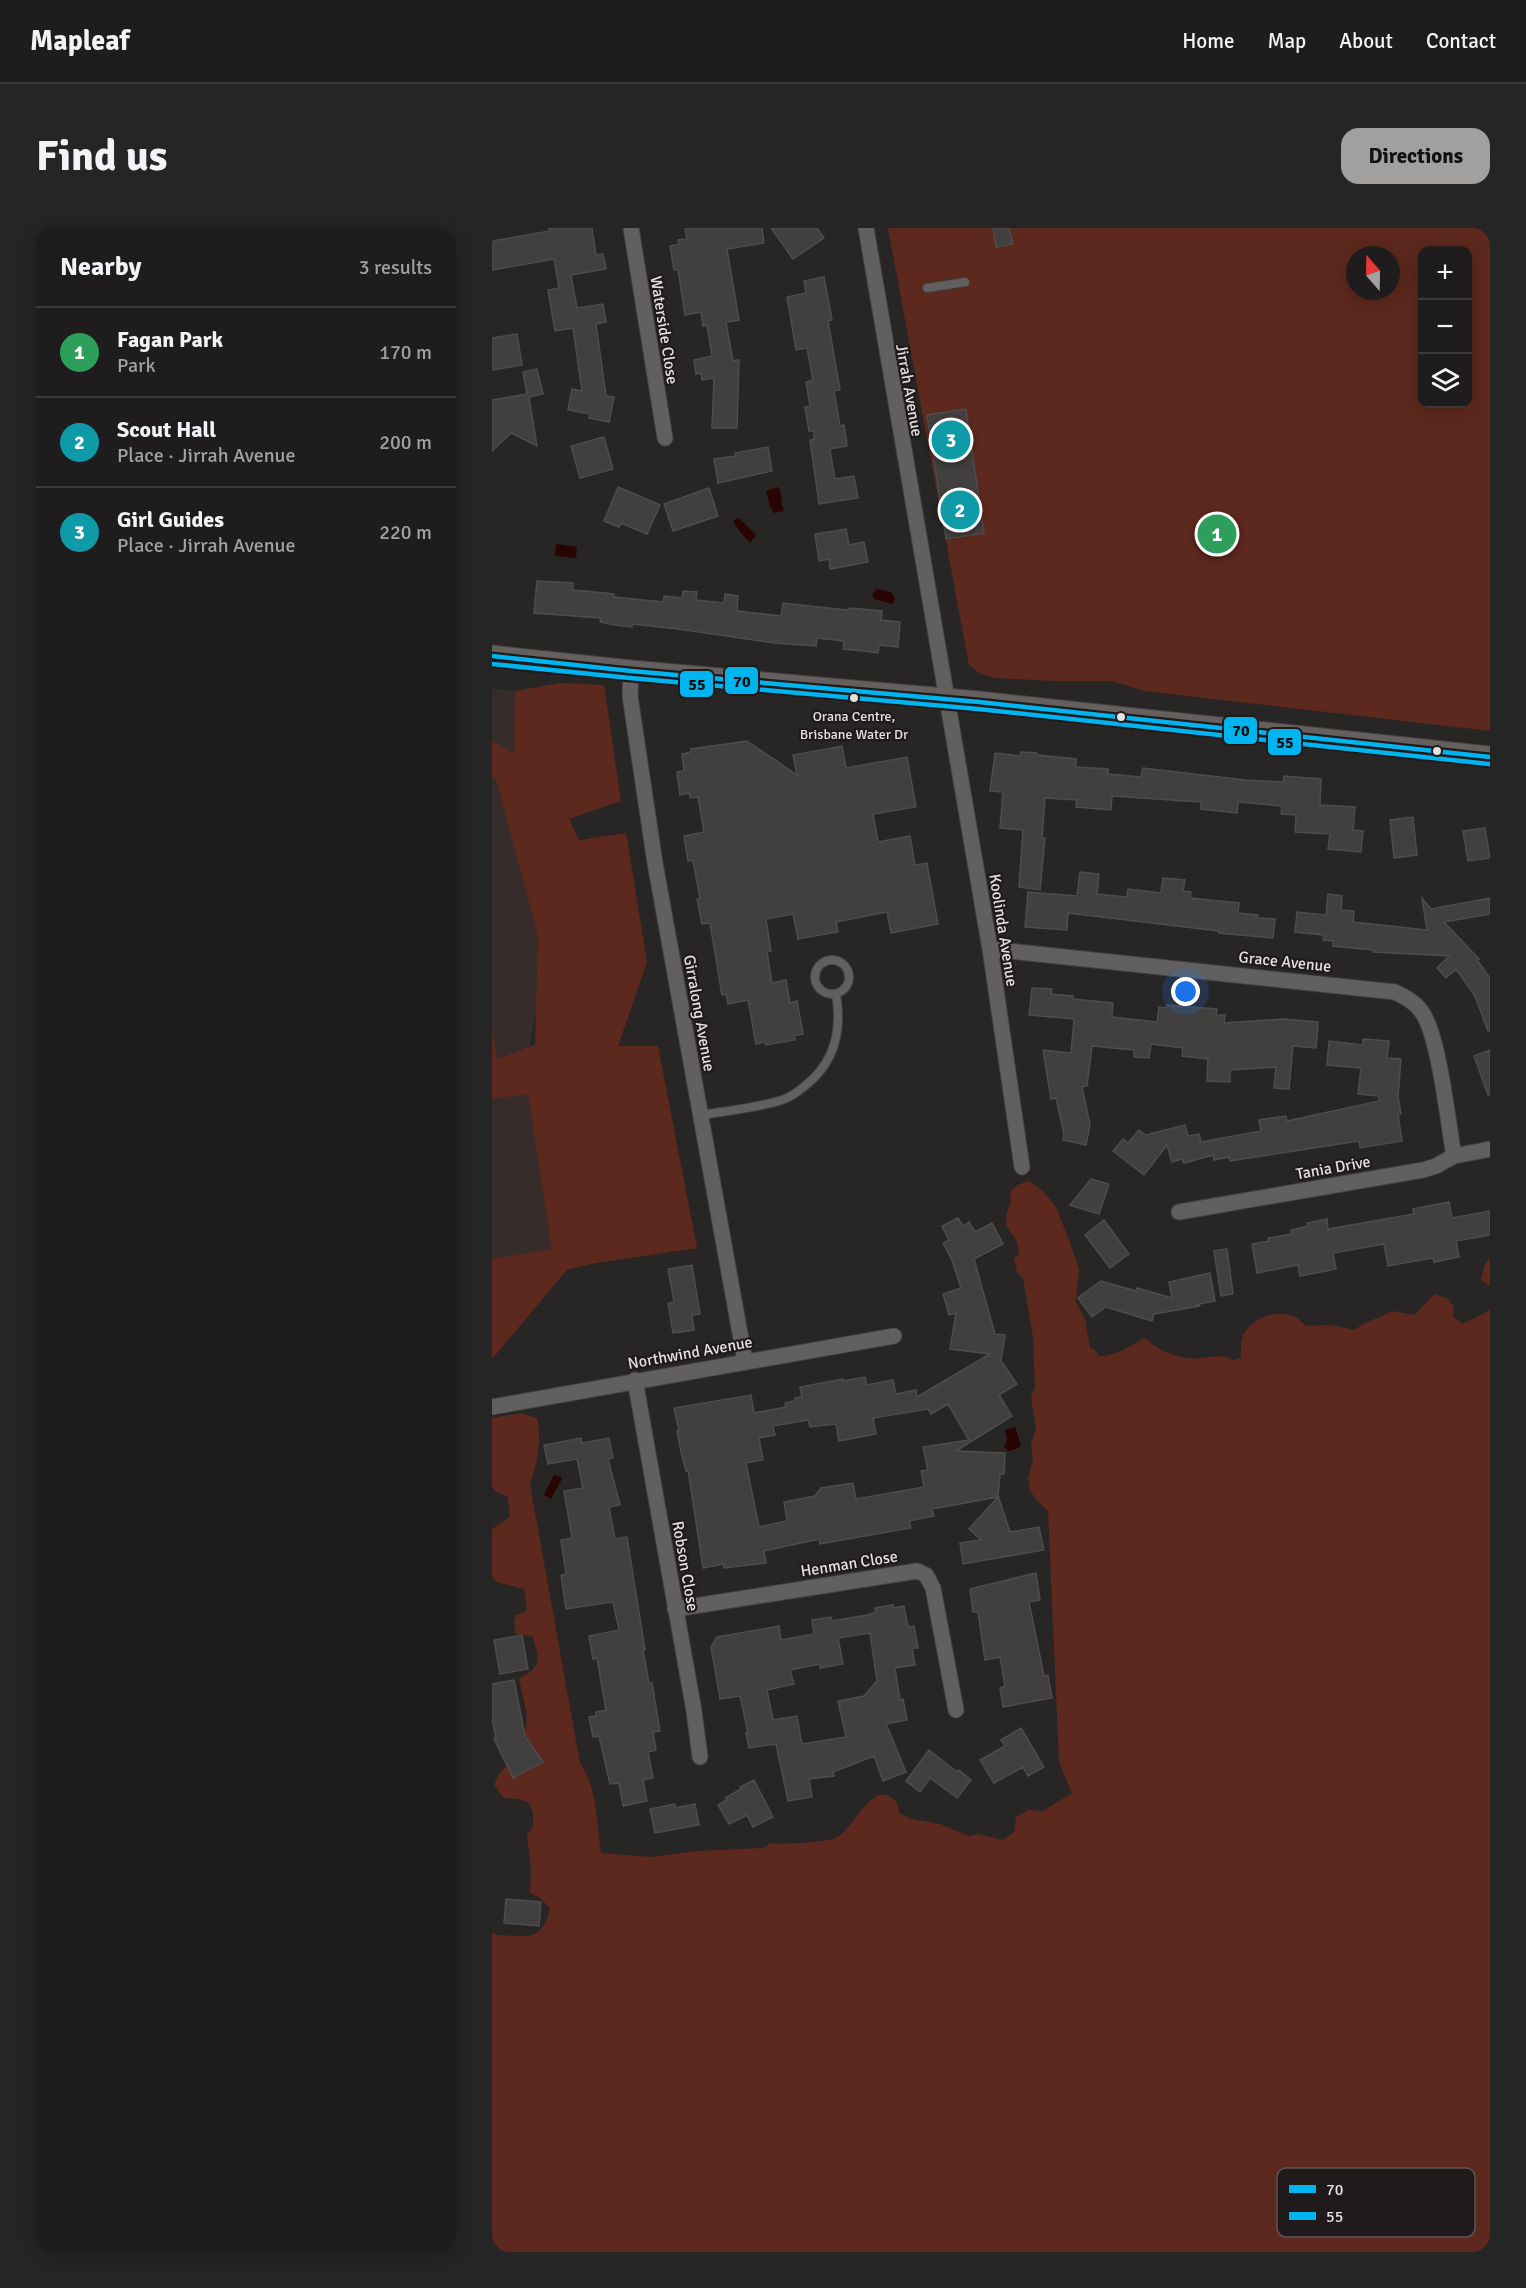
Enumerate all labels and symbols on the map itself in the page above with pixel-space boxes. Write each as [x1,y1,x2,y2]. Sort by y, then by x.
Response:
north arrow [1346,246,1400,300]
street label: Waterside Close [646,275,682,386]
street label: Jirrah Avenue [891,342,927,438]
pin: 3 [932,418,970,462]
pin: 2 [940,488,980,532]
pin: 1 [1198,512,1236,556]
line badge: 70 [724,666,759,695]
line badge: 55 [679,670,714,698]
text: 70 [733,672,751,692]
text: 55 [688,675,706,695]
marker: Orana Centre, Brisbane Water Dr [848,692,860,704]
place label: Orana Centre, Brisbane Water Dr [800,708,909,743]
unlabelled marker [1115,711,1127,723]
line badge: 70 [1223,716,1258,745]
text: 70 [1232,721,1250,741]
line badge: 55 [1267,728,1302,756]
text: 55 [1276,733,1294,753]
unlabelled marker [1431,745,1443,757]
street label: Koolinda Avenue [984,872,1022,988]
street label: Grace Avenue [1238,947,1332,977]
street label: Girralong Avenue [679,953,719,1073]
your location [1171,977,1200,1006]
street label: Tania Drive [1294,1152,1372,1184]
street label: Northwind Avenue [626,1332,754,1374]
street label: Robson Close [667,1520,703,1613]
street label: Henman Close [799,1546,899,1582]
legend [1277,2168,1475,2237]
text: 70 [1326,2180,1343,2200]
text: 55 [1326,2207,1343,2227]

